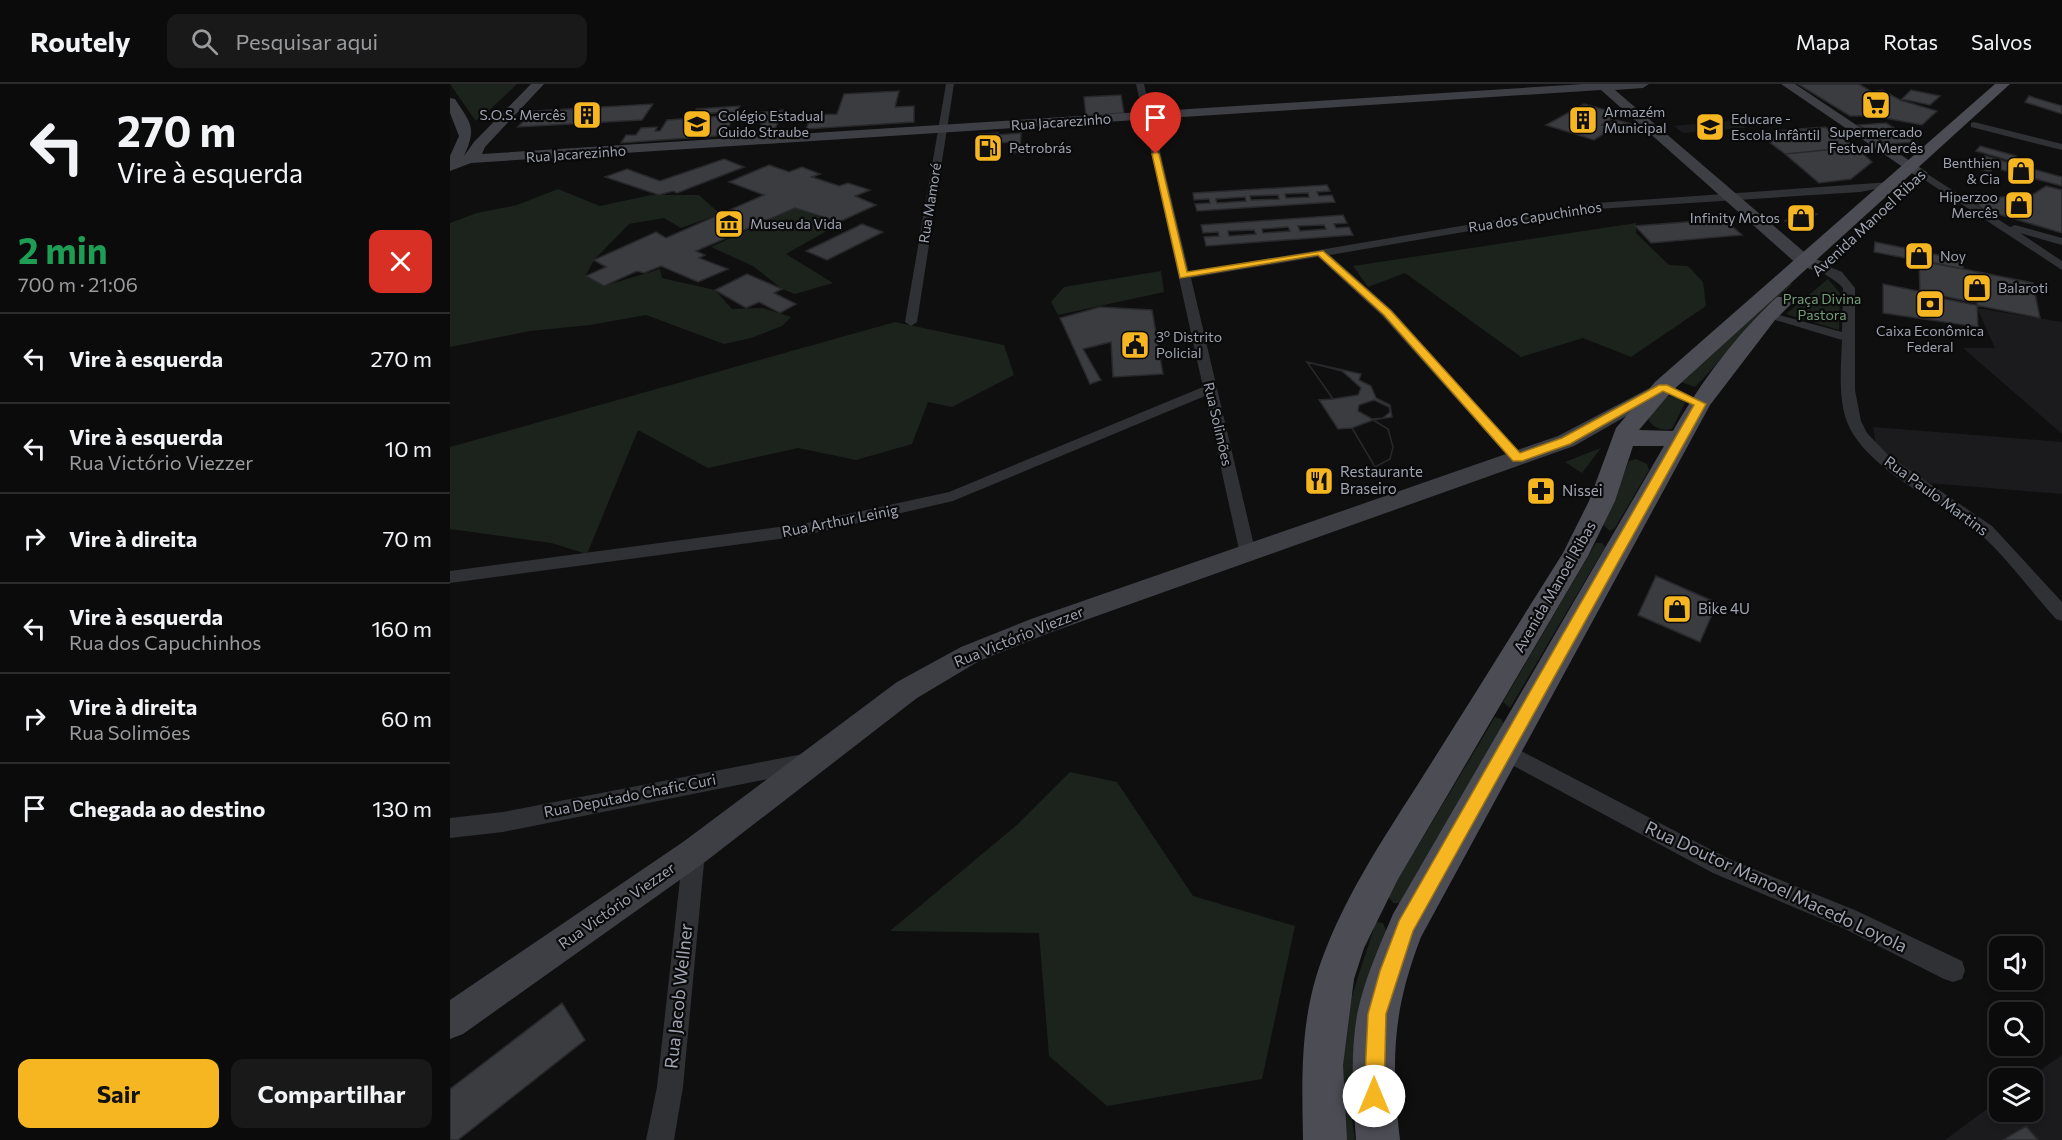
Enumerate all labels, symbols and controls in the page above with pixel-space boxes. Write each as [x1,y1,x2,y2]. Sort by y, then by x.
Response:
search box [167,14,587,68]
text: Routely [30,24,131,58]
icon: search [188,25,221,58]
text: Pesquisar aqui [236,28,378,55]
text: Mapa [1796,29,1850,54]
text: Rotas [1883,29,1938,54]
text: Salvos [1971,29,2032,54]
supermarket icon: Supermercado Festval Mercês [1860,89,1892,121]
pin [1130,92,1181,154]
building icon: S.O.S. Mercês [571,99,603,131]
icon: arrive [1139,101,1172,134]
place label: Armazém Municipal [1604,103,1667,136]
text: 270 m [117,104,236,156]
building icon: Armazém Municipal [1567,104,1599,136]
place label: S.O.S. Mercês [480,106,566,123]
place label: Colégio Estadual Guido Straube [718,107,824,140]
icon: left [18,108,96,186]
school or university icon: Colégio Estadual Guido Straube [681,108,713,140]
street label: Rua Jacarezinho [1010,110,1112,133]
place label: Educare - Escola Infântil [1731,110,1820,143]
school or university icon: Educare - Escola Infântil [1694,111,1726,143]
place label: Supermercado Festval Mercês [1829,123,1923,156]
fuel station icon: Petrobrás [972,132,1004,164]
place label: Petrobrás [1009,139,1072,156]
street label: Rua Jacarezinho [525,142,627,165]
place label: Benthien & Cia [1943,154,2000,187]
shop icon: Benthien & Cia [2005,155,2037,187]
text: Vire à esquerda [117,156,303,189]
street label: Rua Mamoré [915,162,944,244]
street label: Avenida Manoel Ribas [1808,165,1929,280]
place label: Hiperzoo Mercês [1939,188,1998,221]
shop icon: Hiperzoo Mercês [2003,189,2035,221]
street label: Rua dos Capuchinhos [1467,198,1603,235]
shop icon: Infinity Motos [1785,202,1817,234]
museum icon: Museu da Vida [713,208,745,240]
place label: Infinity Motos [1690,209,1780,226]
place label: Museu da Vida [750,215,842,232]
text: 2 min [18,227,108,271]
button: close [369,230,432,293]
shop icon: Noy [1903,240,1935,272]
place label: Noy [1940,247,1966,264]
text: 700 m · 21:06 [18,272,138,296]
shop icon: Balaroti [1961,272,1993,304]
place label: Balaroti [1998,279,2048,296]
bank icon: Caixa Econômica Federal [1914,288,1946,320]
park label: Praça Divina Pastora [1783,290,1861,323]
place label: Caixa Econômica Federal [1876,322,1984,355]
place label: 3º Distrito Policial [1156,328,1222,361]
public building icon: 3º Distrito Policial [1119,329,1151,361]
icon: left [18,342,51,375]
text: Vire à esquerda [69,345,223,372]
text: 270 m [371,345,432,372]
street label: Rua Solimões [1201,380,1236,467]
text: Vire à esquerda [69,423,223,450]
icon: left [18,432,51,465]
text: 10 m [385,435,432,462]
text: Rua Victório Viezzer [69,450,253,474]
street label: Rua Paulo Martins [1881,452,1992,539]
place label: Restaurante Braseiro [1340,462,1423,497]
restaurant icon: Restaurante Braseiro [1303,465,1335,497]
pharmacy icon: Nissei [1525,475,1557,507]
place label: Nissei [1562,481,1603,499]
street label: Rua Arthur Leinig [780,500,900,540]
street label: Avenida Manoel Ribas [1509,518,1599,655]
icon: right [18,522,51,555]
text: Vire à direita [69,525,197,552]
text: 70 m [383,525,432,552]
shop icon: Bike 4U [1661,593,1693,625]
place label: Bike 4U [1698,599,1750,617]
street label: Rua Victório Viezzer [951,602,1086,670]
text: Vire à esquerda [69,603,223,630]
icon: left [18,612,51,645]
text: 160 m [371,615,432,642]
text: Rua dos Capuchinhos [69,630,261,654]
text: Vire à direita [69,693,197,720]
icon: right [18,702,51,735]
text: 60 m [381,705,432,732]
text: Rua Solimões [69,720,191,744]
street label: Rua Deputado Chafic Curi [542,769,717,821]
icon: arrive [18,792,51,825]
text: Chegada ao destino [69,795,265,822]
text: 130 m [372,795,432,822]
street label: Rua Doutor Manoel Macedo Loyola [1642,816,1911,957]
street label: Rua Victório Viezzer [555,858,678,952]
street label: Rua Jacob Wellner [659,922,697,1070]
map controls [1989,936,2043,1122]
button: sound [1989,936,2043,990]
button: search [1989,1002,2043,1056]
button: Sair [18,1059,219,1128]
button: Compartilhar [231,1059,432,1128]
position arrow [1342,1064,1406,1128]
button: layers [1989,1068,2043,1122]

